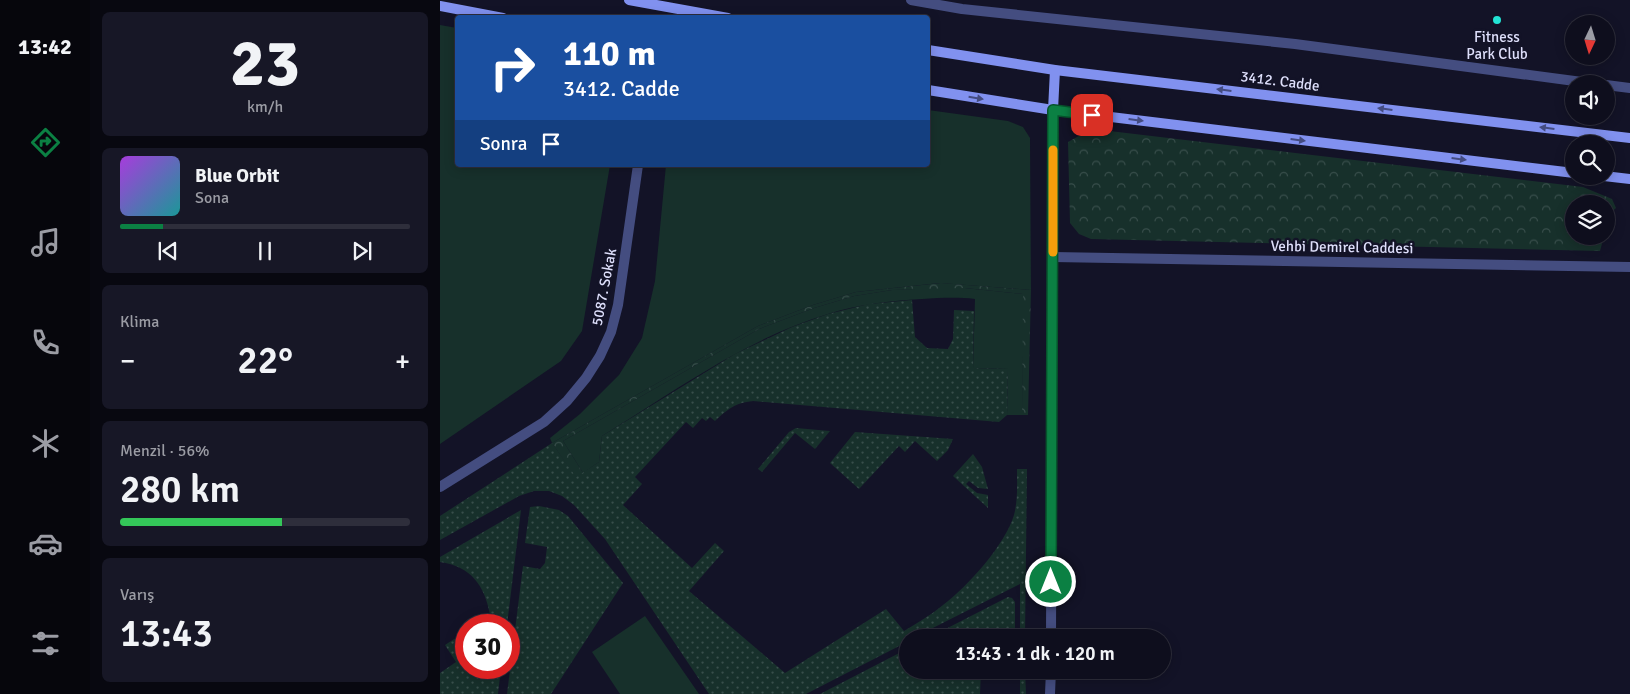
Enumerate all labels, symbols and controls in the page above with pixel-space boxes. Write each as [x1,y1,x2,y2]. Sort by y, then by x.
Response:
marker: Fitness Park Club [1491,14,1503,26]
north arrow [1565,15,1615,65]
map controls [1565,15,1615,245]
text: 23 [230,24,300,104]
place label: Fitness Park Club [1466,28,1528,63]
text: 110 m [563,32,656,75]
text: 13:42 [18,33,72,60]
icon: right [480,35,545,100]
street label: 3412. Cadde [1239,67,1321,95]
text: 3412. Cadde [563,75,680,102]
button: sound [1565,75,1615,125]
one-way arrow [1216,86,1232,94]
one-way arrow [968,94,984,102]
pin [1071,94,1113,136]
text: km/h [247,97,283,117]
icon: arrive [1078,101,1106,129]
one-way arrow [1377,105,1393,113]
one-way arrow [1129,116,1145,124]
one-way arrow [1539,124,1555,132]
icon: directions [28,125,63,160]
icon: arrive [537,130,565,158]
text: Sonra [480,132,527,156]
button: search [1565,135,1615,185]
one-way arrow [1290,136,1306,144]
one-way arrow [1451,155,1467,163]
text: Blue Orbit [195,164,279,188]
text: Sona [195,188,229,208]
button: layers [1565,195,1615,245]
icon: music [28,225,63,260]
icon: previous [154,237,182,265]
icon: pause [251,237,279,265]
icon: next [348,237,376,265]
street label: Vehbi Demirel Caddesi [1270,237,1414,257]
street label: 5087. Sokak [588,246,620,327]
text: Klima [120,312,159,332]
icon: phone [28,325,63,360]
text: 22° [237,337,293,384]
text: − [120,344,135,378]
text: + [395,344,410,378]
icon: climate [28,426,63,461]
text: Menzil · 56% [120,441,210,461]
text: 280 km [120,466,240,513]
icon: car [28,526,63,561]
position arrow [1024,555,1076,607]
text: Varış [120,585,154,605]
text: 13:43 [120,610,213,657]
speed limit sign: 30 [455,614,520,679]
icon: filters [28,626,63,661]
text: 13:43 · 1 dk · 120 m [955,642,1115,666]

